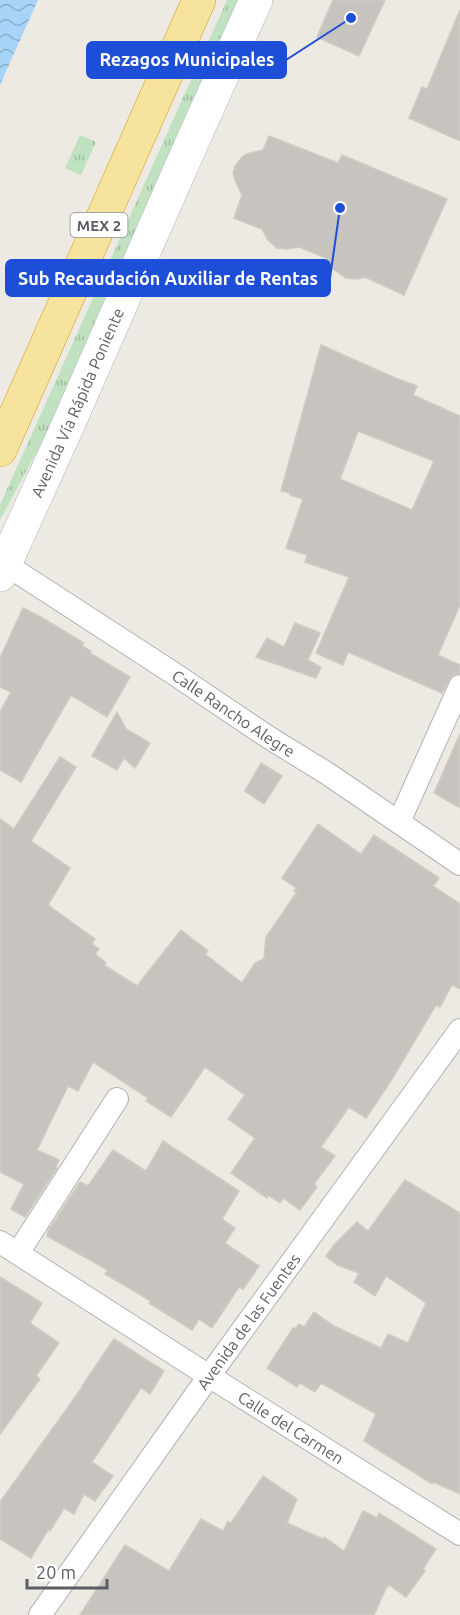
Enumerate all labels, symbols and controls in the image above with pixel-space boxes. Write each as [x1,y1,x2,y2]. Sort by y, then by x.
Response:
callout: Rezagos Municipales [87,42,286,78]
text: Rezagos Municipales [99,49,275,69]
road number: MEX 2 [70,213,128,237]
callout: Sub Recaudación Auxiliar de Rentas [6,260,330,296]
text: Sub Recaudación Auxiliar de Rentas [18,268,318,288]
street label: Avenida Vía Rápida Poniente [27,305,127,500]
street label: Calle Rancho Alegre [169,666,298,760]
street label: Avenida de las Fuentes [193,1250,304,1393]
street label: Calle del Carmen [235,1388,347,1467]
scale bar [27,1552,106,1590]
text: 20 m [36,1562,76,1582]

